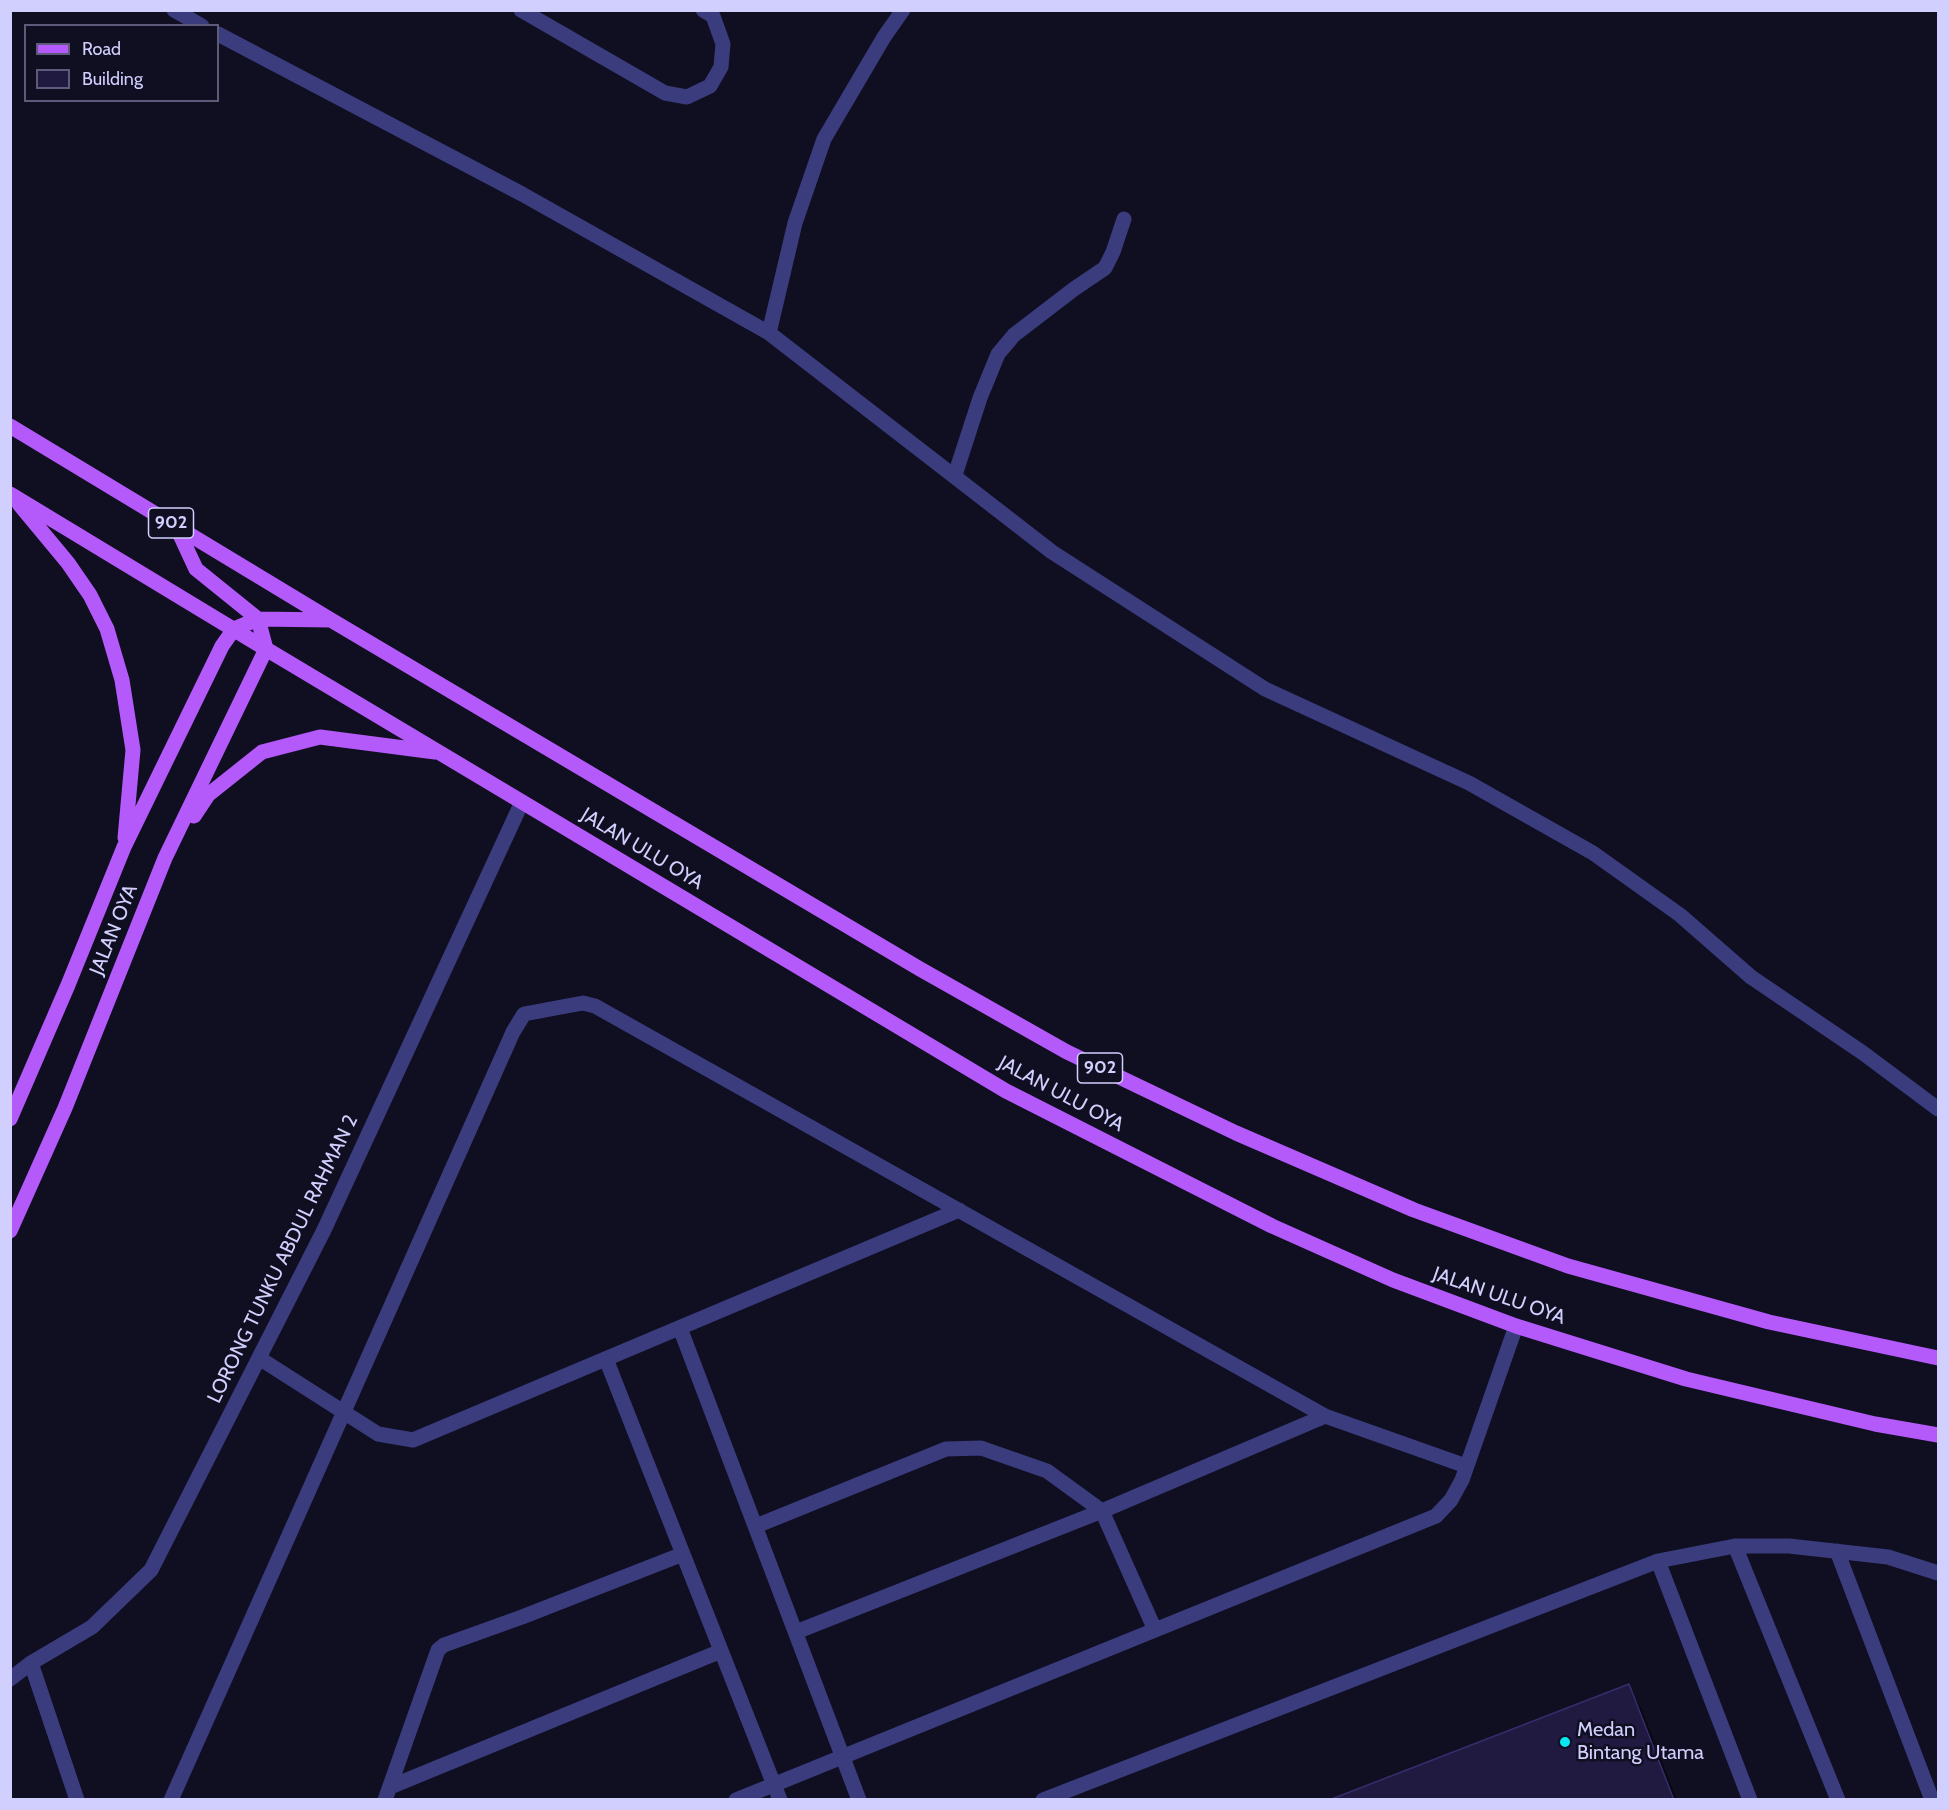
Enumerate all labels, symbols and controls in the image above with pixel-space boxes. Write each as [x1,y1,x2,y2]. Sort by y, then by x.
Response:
legend [24,24,219,102]
text: Road [82,38,121,60]
text: Building [82,68,143,90]
road number: 902 [148,508,194,538]
street label: JALAN ULU OYA [576,803,708,895]
street label: JALAN OYA [85,881,143,979]
street label: JALAN ULU OYA [994,1051,1128,1137]
road number: 902 [1078,1053,1122,1083]
street label: LORONG TUNKU ABDUL RAHMAN 2 [203,1111,363,1407]
street label: JALAN ULU OYA [1430,1262,1568,1330]
place label: Medan Bintang Utama [1577,1718,1704,1765]
marker: Medan Bintang Utama [1558,1735,1572,1749]

